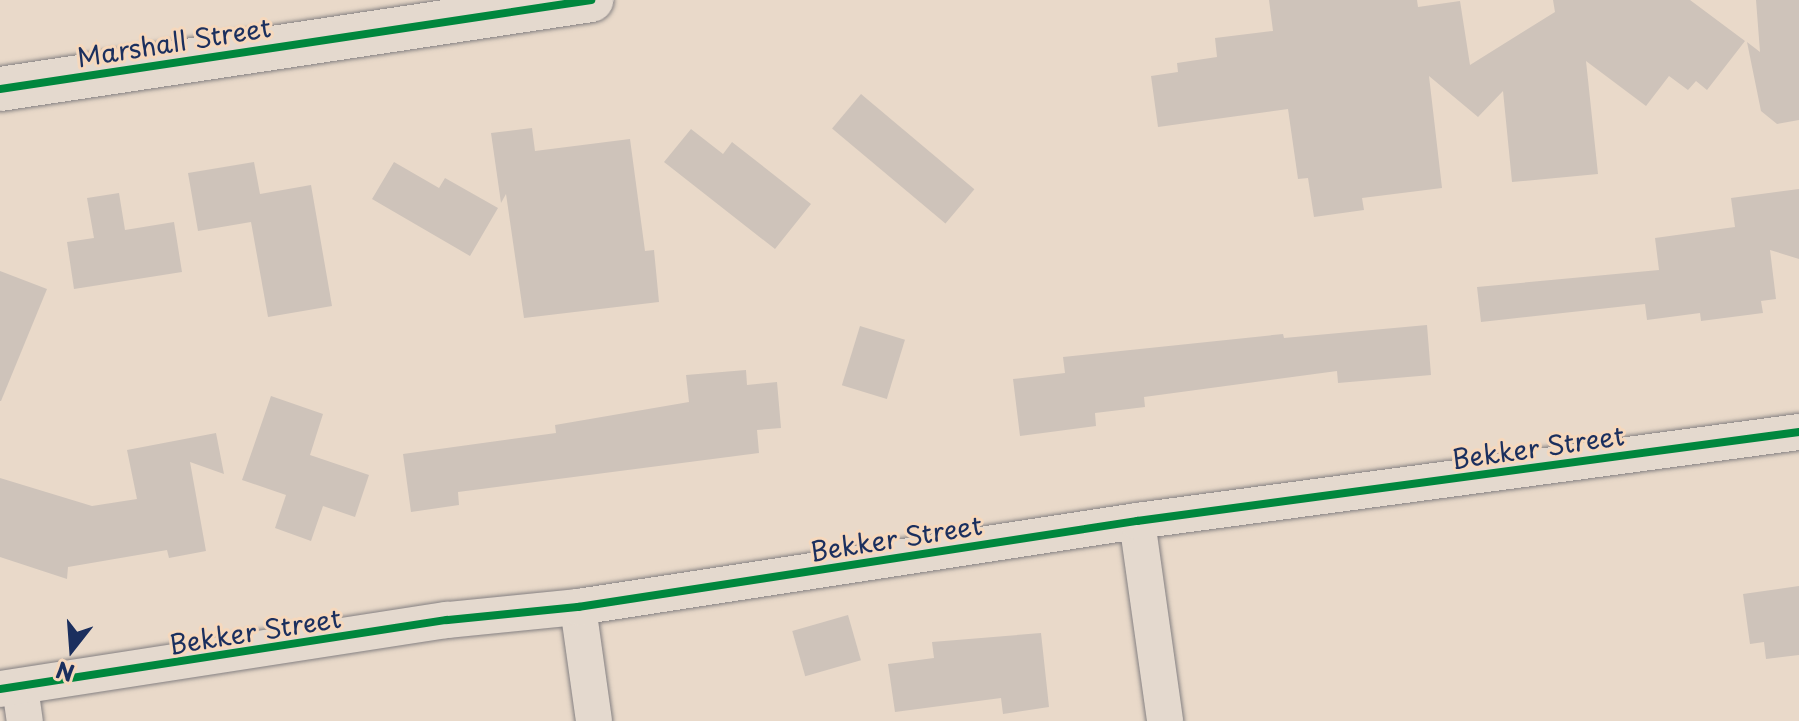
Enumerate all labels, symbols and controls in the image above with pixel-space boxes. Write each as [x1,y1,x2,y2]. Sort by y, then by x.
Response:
street label: Marshall Street [75,11,273,73]
street label: Bekker Street [1449,419,1627,475]
street label: Bekker Street [807,509,985,567]
street label: Bekker Street [166,602,344,660]
north arrow [32,609,112,689]
text: N [52,654,78,691]

